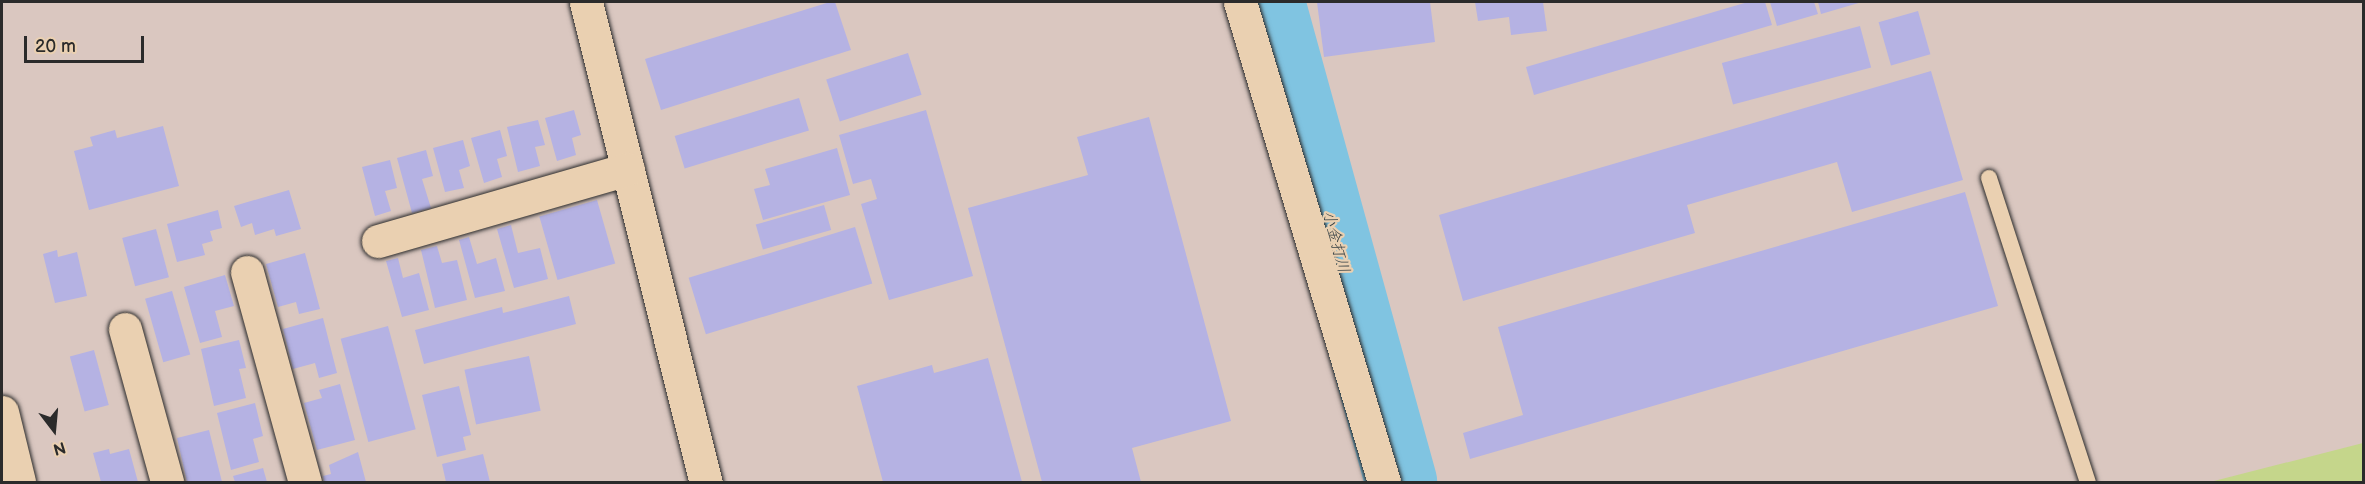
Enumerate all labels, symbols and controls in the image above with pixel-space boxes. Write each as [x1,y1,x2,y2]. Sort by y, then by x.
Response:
scale bar [27,24,147,62]
text: 20 m [35,36,76,57]
water label: 小金打川 [1317,209,1353,275]
north arrow [24,400,84,460]
text: N [51,437,68,459]

